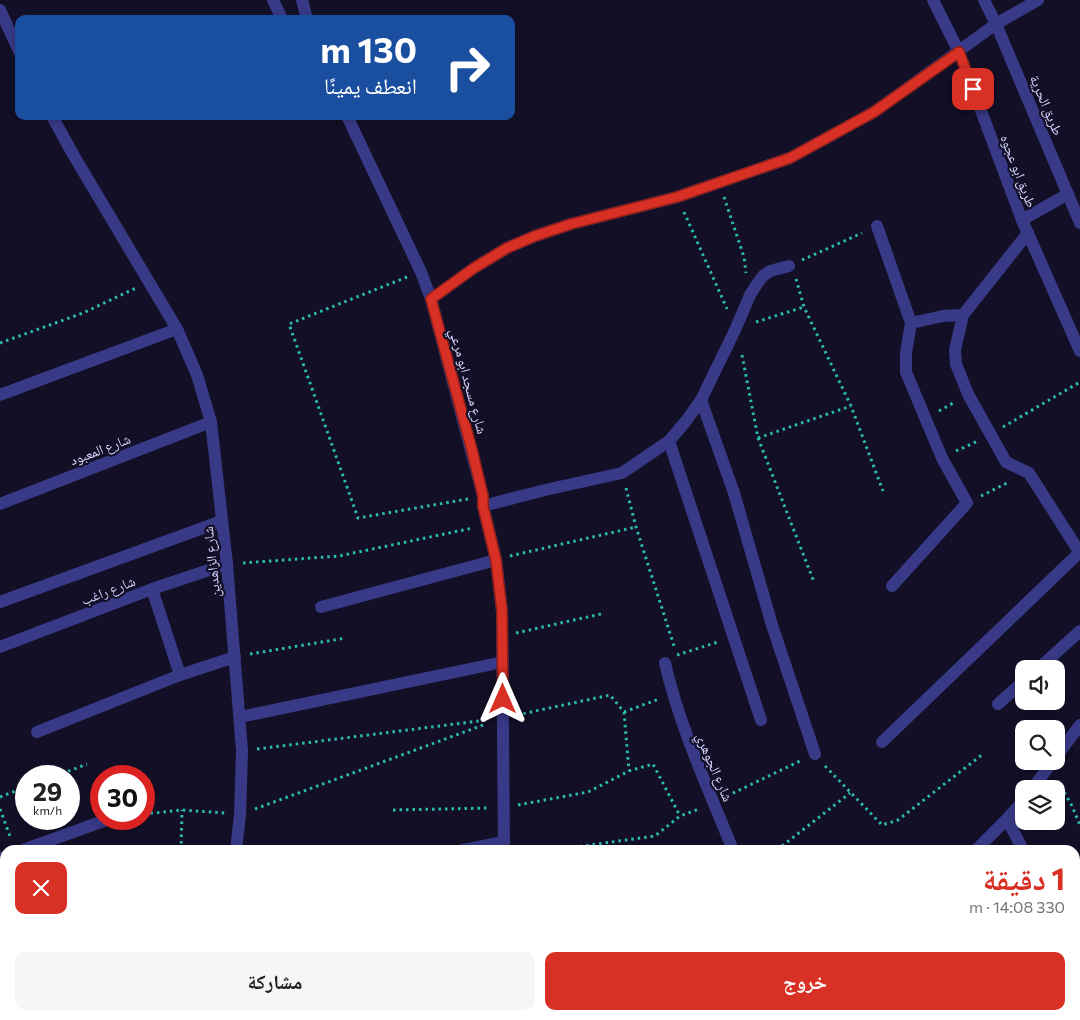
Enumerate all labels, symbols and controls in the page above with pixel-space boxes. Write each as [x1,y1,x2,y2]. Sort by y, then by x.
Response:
text: 130 m [320,27,417,70]
icon: right [435,35,500,100]
pin [952,68,994,110]
text: انعطف يمينًا [324,72,417,99]
street label: طريق الحرية [1025,72,1067,138]
icon: arrive [959,75,987,103]
street label: طريق ابو عجوه [995,132,1041,210]
street label: شارع مسجد ابو مرعي [443,326,491,437]
street label: شارع المعبود [67,430,133,470]
street label: شارع الزاهدين [199,525,225,598]
street label: شارع راغب [79,572,138,610]
map controls [1015,660,1065,830]
button: sound [1015,660,1065,710]
position arrow [476,672,528,724]
button: search [1015,720,1065,770]
street label: شارع الجوهري [690,730,737,805]
speed limit sign: 30 [90,765,155,830]
text: 29 [33,776,62,806]
button: layers [1015,780,1065,830]
text: km/h [33,803,62,817]
text: 1 دقيقة [983,859,1065,896]
button: close [15,862,67,914]
text: 330 m · 14:08 [969,897,1065,916]
button: مشاركة [15,952,535,1010]
button: خروج [545,952,1065,1010]

